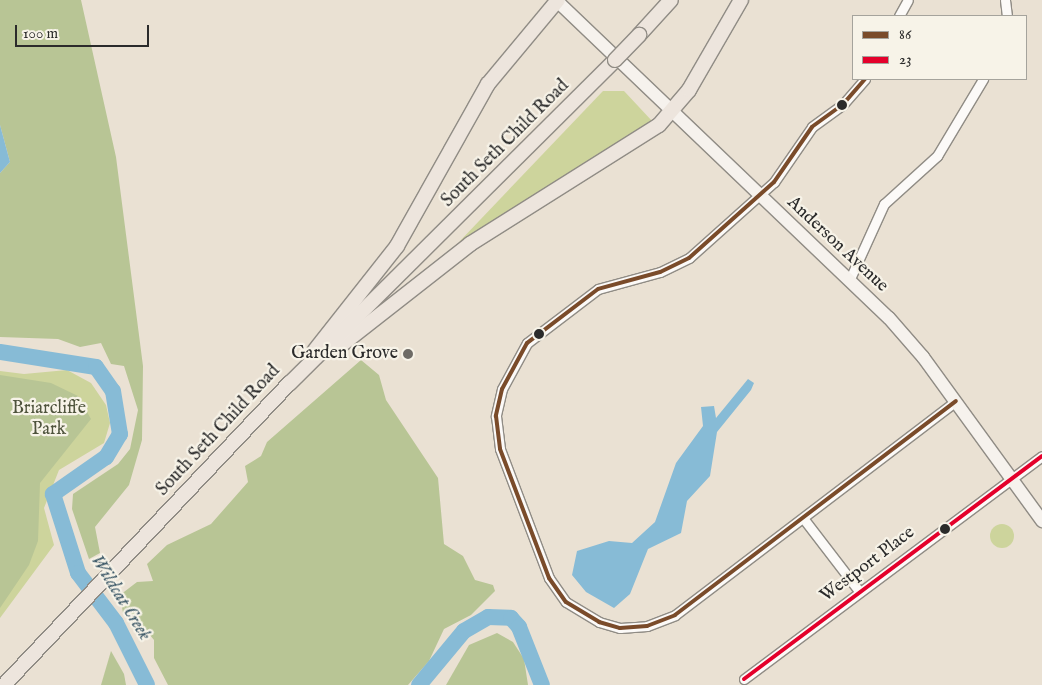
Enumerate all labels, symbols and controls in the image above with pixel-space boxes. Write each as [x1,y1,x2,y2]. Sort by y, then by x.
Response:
scale bar [18,15,151,47]
legend [852,15,1027,80]
text: 100 m [23,24,58,43]
text: 86 [899,25,911,44]
text: 23 [899,50,912,69]
street label: South Seth Child Road [438,76,574,212]
unlabelled marker [837,100,847,110]
street label: Anderson Avenue [782,193,892,297]
unlabelled marker [534,329,544,339]
place label: Garden Grove [291,343,398,365]
marker: Garden Grove [402,348,414,360]
street label: South Seth Child Road [153,361,285,501]
park label: Briarcliffe Park [12,399,86,442]
street label: Westport Place [817,523,919,607]
unlabelled marker [940,524,950,534]
water label: Wildcat Creek [85,551,155,645]

